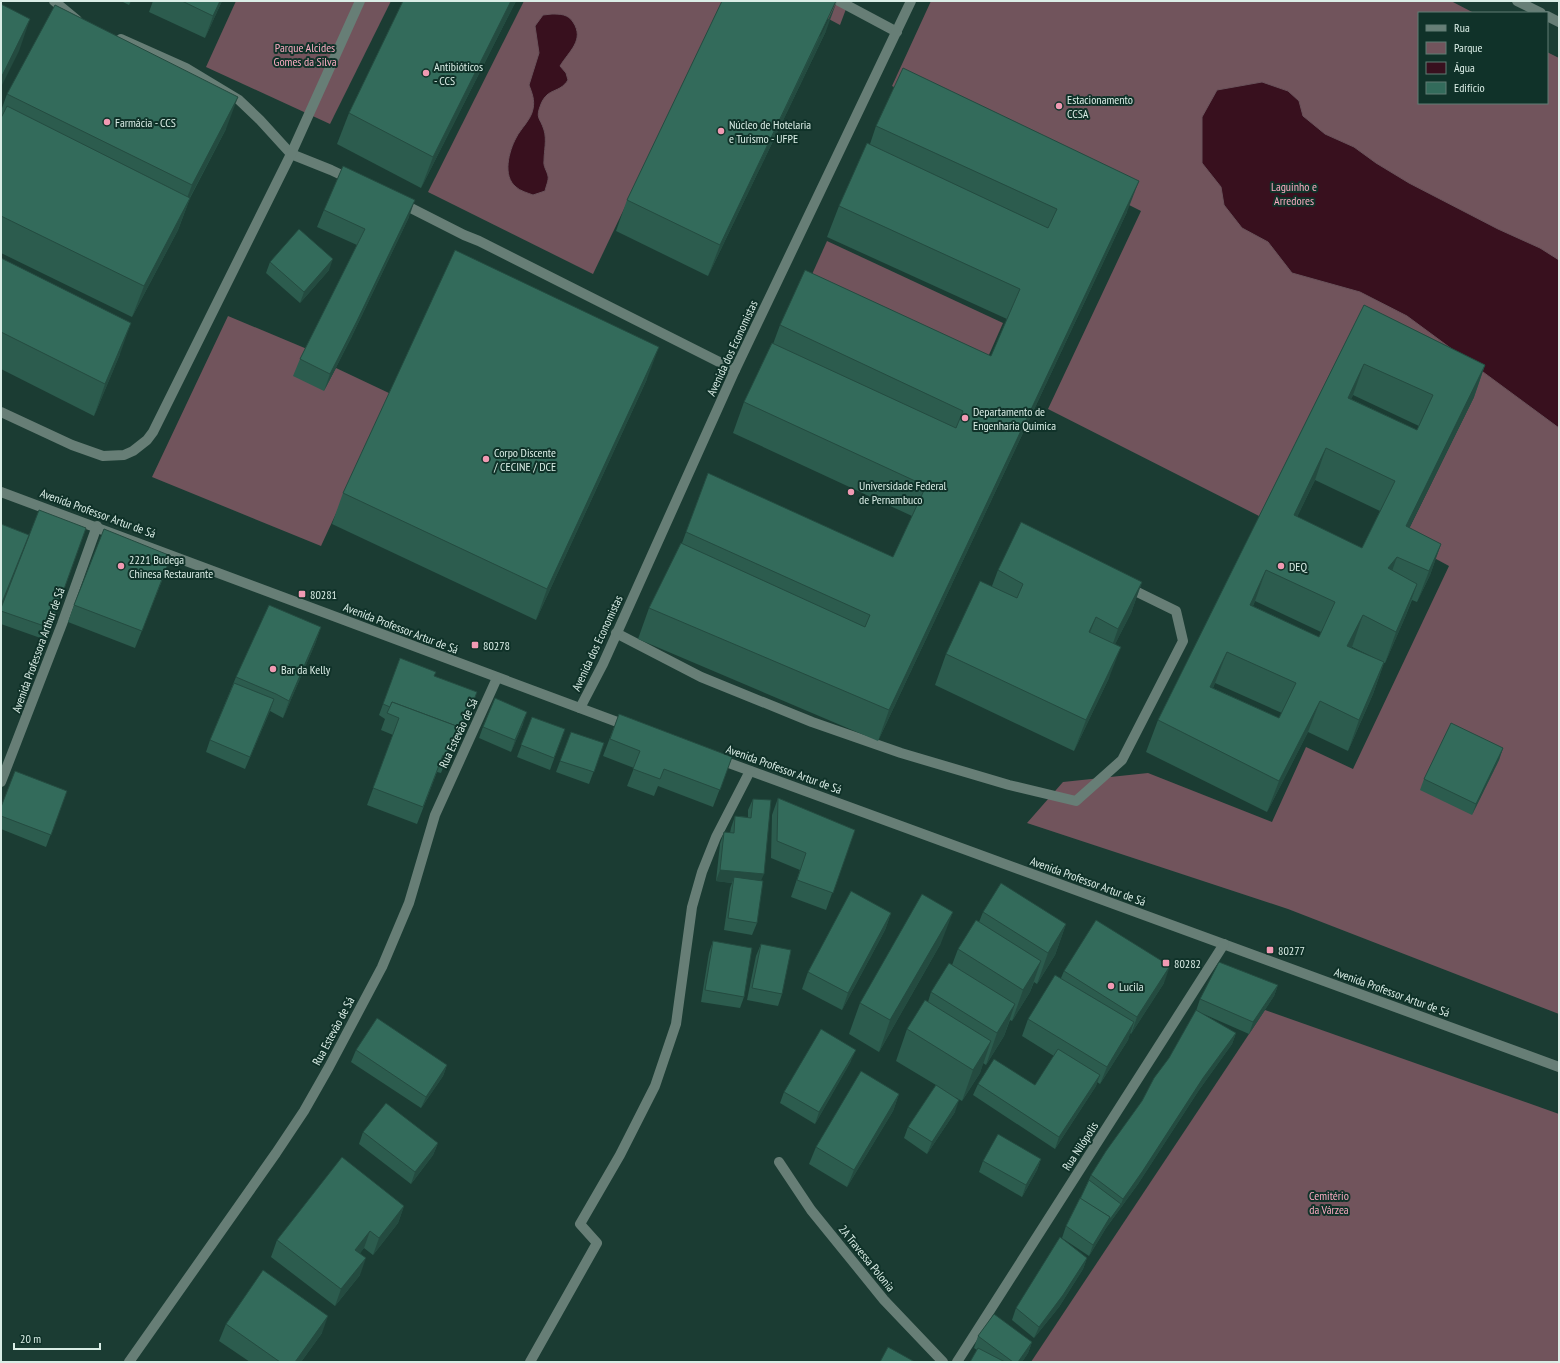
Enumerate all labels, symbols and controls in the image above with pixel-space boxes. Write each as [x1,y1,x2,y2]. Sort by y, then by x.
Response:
legend [1418,12,1548,104]
text: Rua [1454,20,1470,35]
park label: Parque Alcides Gomes da Silva [274,40,337,69]
text: Parque [1454,40,1483,55]
place label: Antibióticos - CCS [434,59,483,88]
text: Água [1454,60,1475,75]
marker: Antibióticos - CCS [421,68,431,78]
text: Edifício [1454,80,1485,95]
place label: Estacionamento CCSA [1067,92,1133,121]
marker: Estacionamento CCSA [1054,101,1064,111]
place label: Farmácia - CCS [115,115,176,130]
marker: Farmácia - CCS [102,117,112,127]
place label: Núcleo de Hotelaria e Turismo - UFPE [729,117,811,146]
marker: Núcleo de Hotelaria e Turismo - UFPE [716,126,726,136]
park label: Laguinho e Arredores [1271,179,1317,208]
street label: Avenida dos Economistas [703,298,761,398]
place label: Departamento de Engenharia Quimica [973,404,1056,433]
marker: Departamento de Engenharia Quimica [960,413,970,423]
place label: Corpo Discente / CECINE / DCE [493,445,556,474]
marker: Corpo Discente / CECINE / DCE [481,454,491,464]
place label: Universidade Federal de Pernambuco [859,478,947,507]
street label: Avenida Professor Artur de Sá [38,485,158,541]
marker: Universidade Federal de Pernambuco [846,487,856,497]
place label: 2221 Budega Chinesa Restaurante [129,552,213,581]
place label: DEQ [1289,559,1307,574]
marker: 2221 Budega Chinesa Restaurante [116,561,126,571]
marker: DEQ [1276,561,1286,571]
street label: Avenida Professora Arthur de Sá [8,585,68,715]
place label: 80281 [310,587,337,602]
marker: 80281 [297,589,307,599]
street label: Avenida dos Economistas [568,593,626,693]
street label: Avenida Professor Artur de Sá [341,599,461,657]
place label: 80278 [483,638,510,653]
marker: 80278 [470,640,480,650]
place label: Bar da Kelly [281,662,331,677]
marker: Bar da Kelly [268,664,278,674]
street label: Rua Estevão de Sá [435,696,481,770]
street label: Avenida Professor Artur de Sá [724,741,844,797]
street label: Avenida Professor Artur de Sá [1028,853,1148,909]
place label: 80277 [1278,943,1305,958]
marker: 80277 [1265,945,1275,955]
place label: 80282 [1174,956,1201,971]
marker: 80282 [1161,958,1171,968]
street label: Avenida Professor Artur de Sá [1332,964,1452,1020]
place label: Lucila [1119,979,1144,994]
marker: Lucila [1106,981,1116,991]
street label: Rua Estevão de Sá [309,994,357,1068]
street label: Rua Nilópolis [1059,1119,1101,1173]
park label: Cemitério da Várzea [1309,1188,1349,1217]
street label: 2A Travessa Polonia [836,1222,899,1294]
scale bar [14,1325,100,1351]
text: 20 m [20,1331,41,1346]

